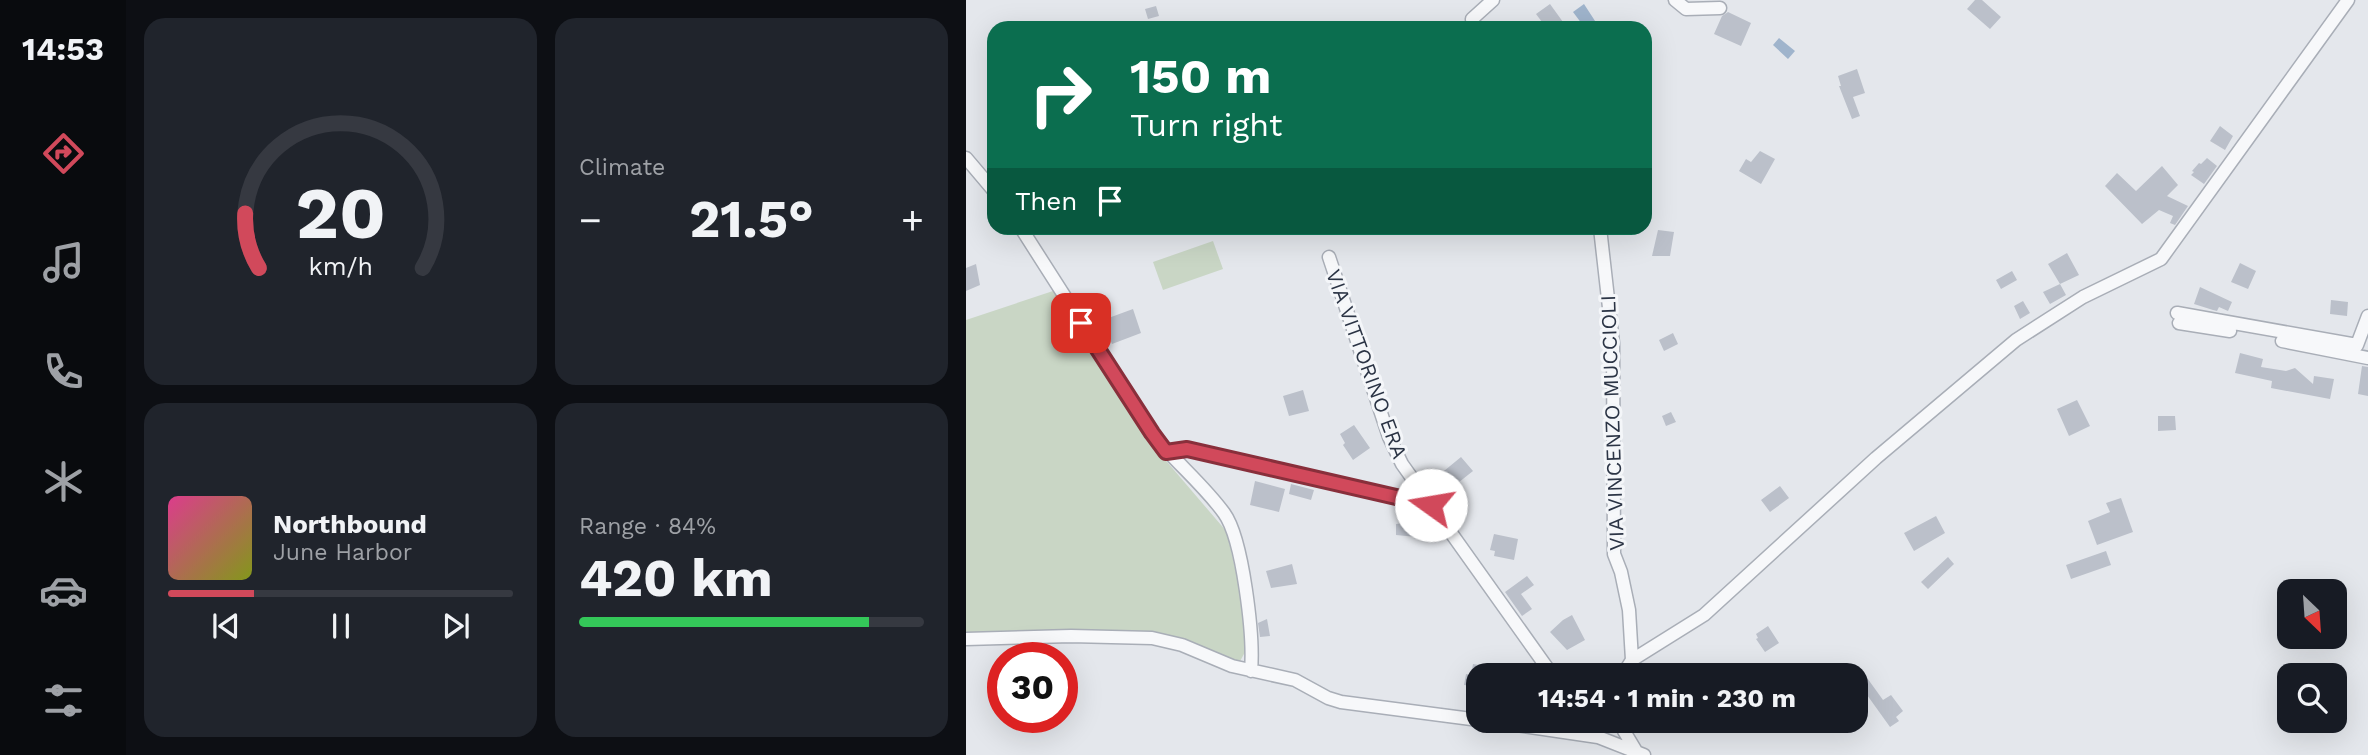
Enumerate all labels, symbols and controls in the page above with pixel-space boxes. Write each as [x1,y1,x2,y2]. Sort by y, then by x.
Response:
text: 14:53 [22,30,104,68]
text: 150 m [1130,47,1271,105]
icon: right [1015,49,1106,140]
text: Turn right [1130,106,1282,144]
icon: directions [39,129,88,178]
text: Climate [579,154,665,181]
text: 20 [295,170,386,256]
icon: arrive [1091,182,1129,220]
text: Then [1015,186,1077,216]
text: 21.5° [689,189,814,250]
text: − [579,198,602,242]
text: + [901,198,924,242]
icon: music [39,238,88,287]
text: km/h [308,251,373,280]
street label: VIA VITTORINO ERA [1321,266,1413,462]
pin [1051,293,1111,353]
street label: VIA VINCENZO MUCCIOLI [1595,295,1629,551]
icon: arrive [1062,304,1100,342]
icon: phone [39,347,88,396]
icon: climate [39,457,88,506]
position arrow [1394,468,1468,542]
text: Northbound [273,509,427,539]
text: Range · 84% [579,513,716,540]
text: June Harbor [273,539,412,566]
text: 420 km [579,548,773,609]
icon: car [39,566,88,615]
north arrow [2277,579,2347,649]
map controls [2277,579,2347,733]
icon: previous [207,607,245,645]
icon: pause [322,607,360,645]
icon: next [437,607,475,645]
speed limit sign: 30 [987,642,1078,733]
button: search [2277,663,2347,733]
icon: filters [39,676,88,725]
text: 14:54 · 1 min · 230 m [1538,683,1796,713]

